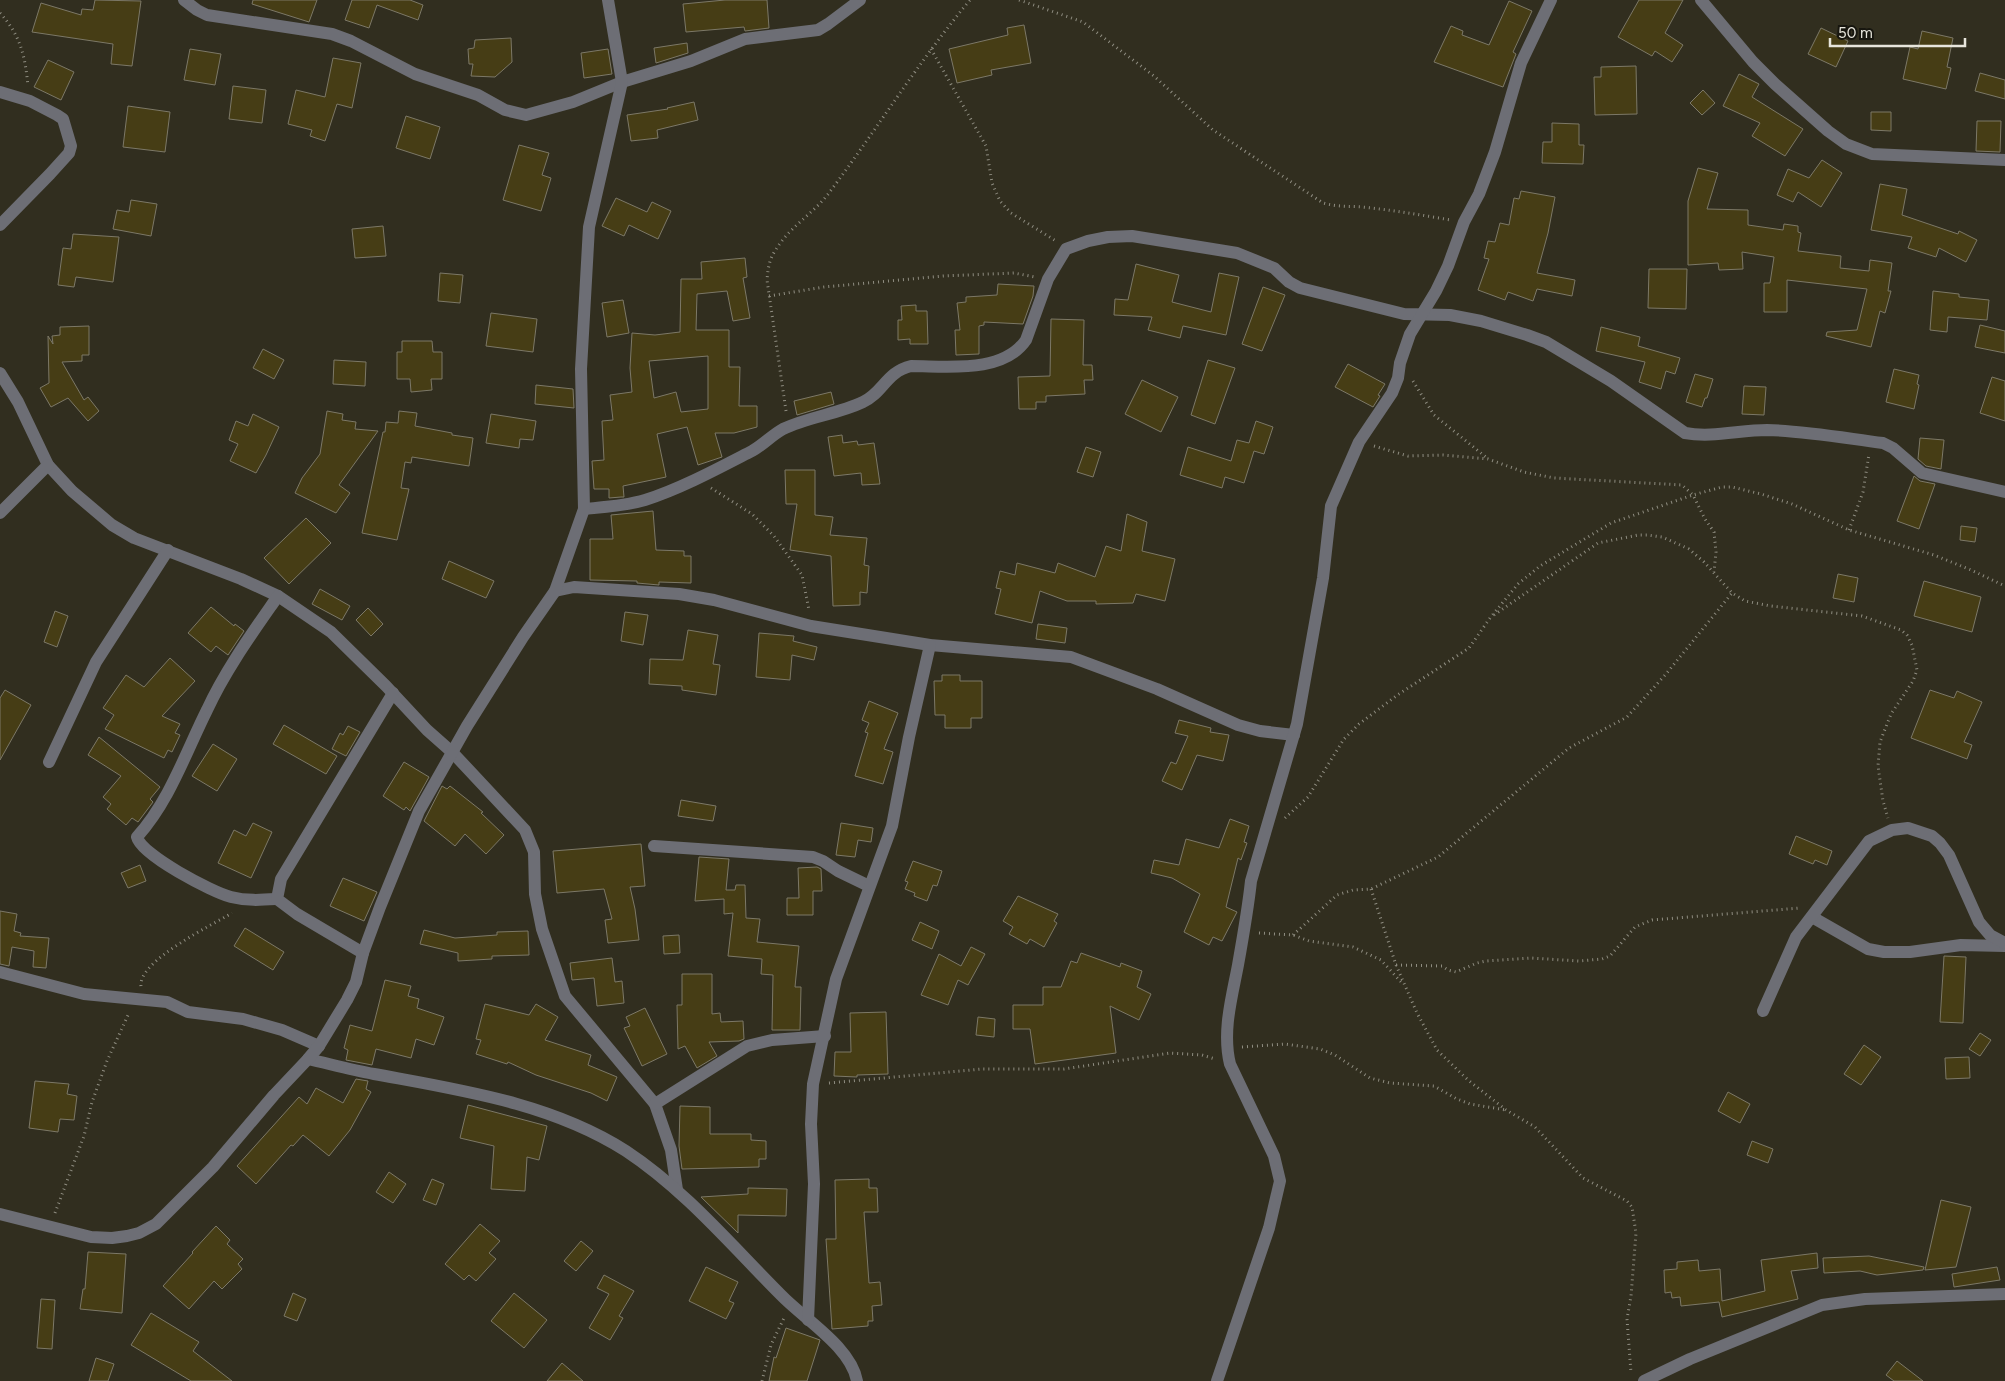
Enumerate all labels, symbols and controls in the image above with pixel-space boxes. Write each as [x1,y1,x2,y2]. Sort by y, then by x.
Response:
scale bar [1830,15,1965,47]
text: 50 m [1838,24,1873,42]

